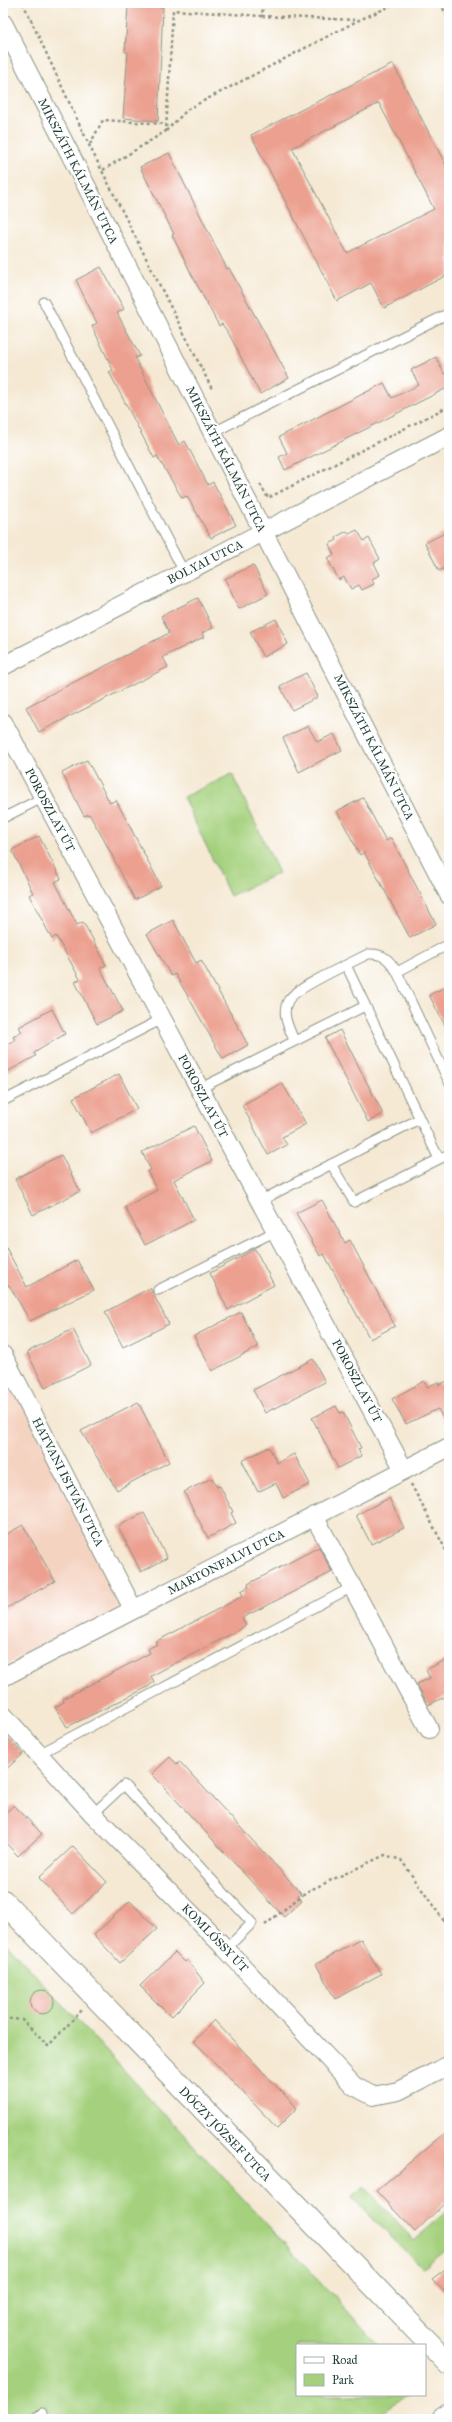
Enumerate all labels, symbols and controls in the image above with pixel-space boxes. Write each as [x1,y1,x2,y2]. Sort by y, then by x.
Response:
street label: MIKSZÁTH KÁLMÁN UTCA [35,95,122,246]
street label: MIKSZÁTH KÁLMÁN UTCA [183,383,270,534]
street label: BOLYAI UTCA [165,537,245,587]
street label: MIKSZÁTH KÁLMÁN UTCA [331,671,418,822]
street label: POROSZLAY ÚT [22,765,80,854]
street label: POROSZLAY ÚT [175,1051,233,1140]
street label: POROSZLAY ÚT [329,1336,387,1425]
street label: HATVANI ISTVÁN UTCA [29,1415,108,1549]
street label: MARTONFALVI UTCA [165,1526,287,1598]
street label: KOMLÓSSY ÚT [179,1900,252,1975]
street label: DÓCZY JÓZSEF UTCA [176,2083,275,2185]
legend [296,2344,426,2396]
text: Road [332,2353,358,2367]
text: Park [332,2373,354,2387]

